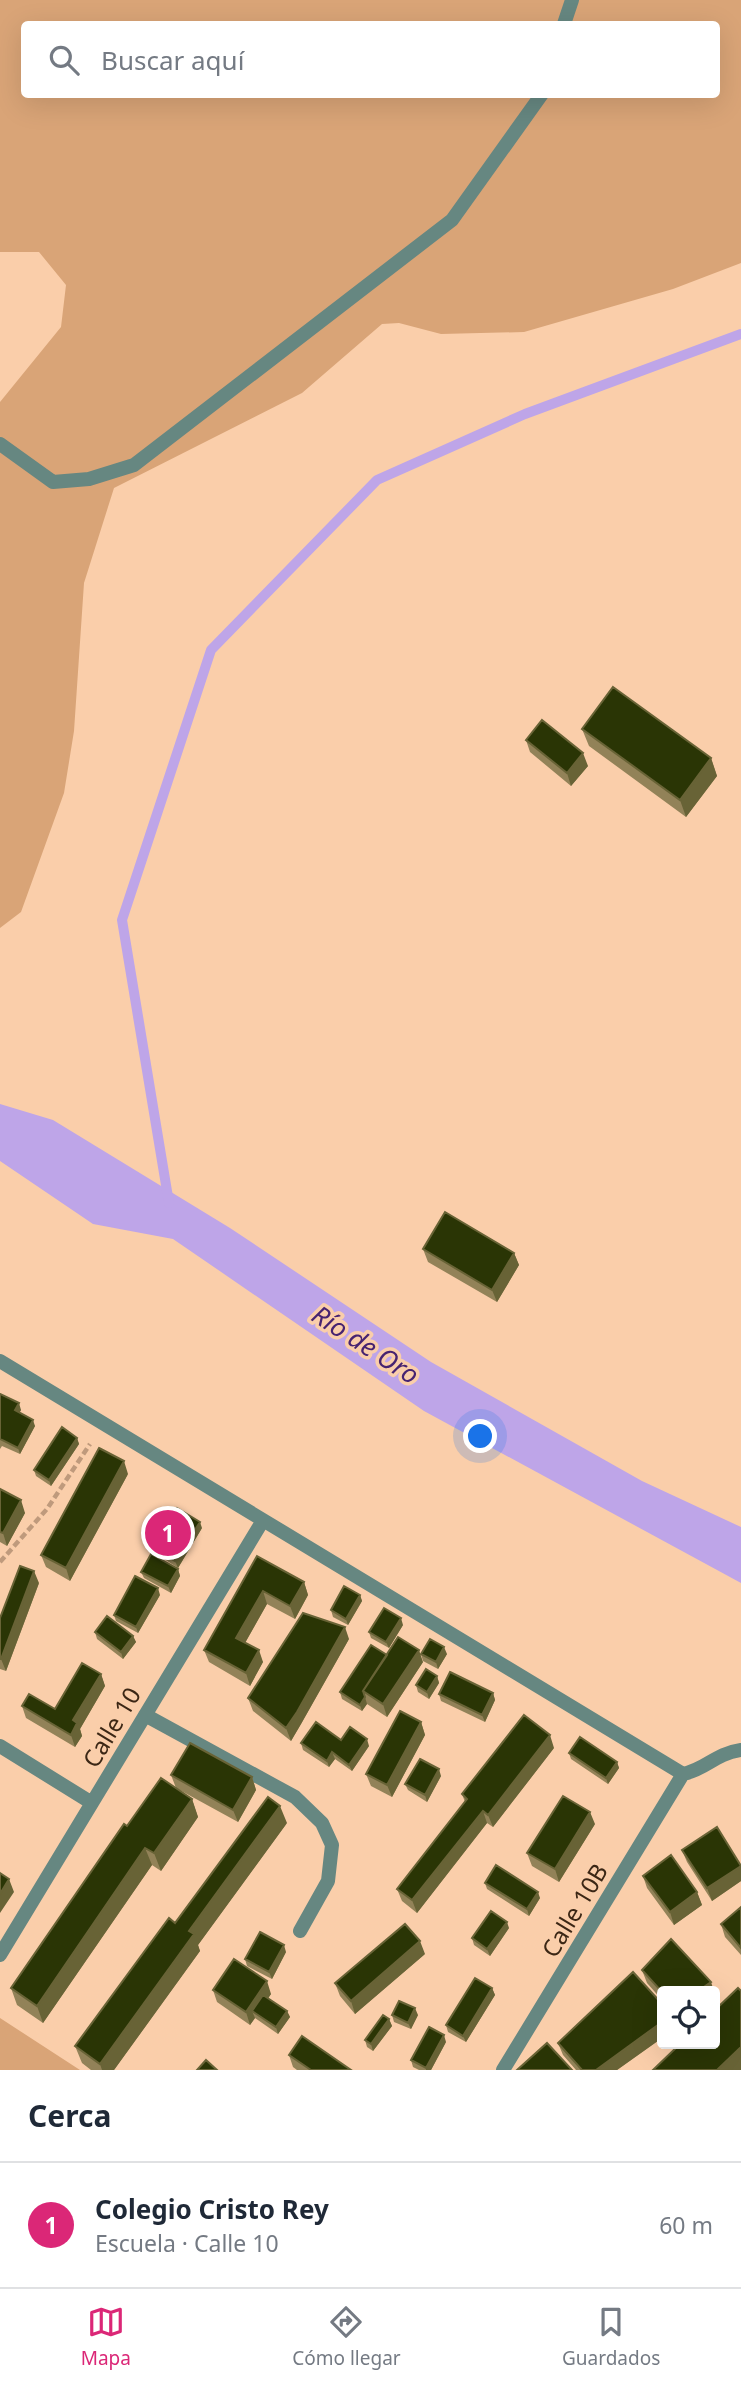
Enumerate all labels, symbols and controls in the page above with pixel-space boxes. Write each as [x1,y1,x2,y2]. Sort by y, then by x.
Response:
search box [21,21,720,98]
icon: search [45,41,83,79]
text: Buscar aquí [101,42,244,78]
water label: Río de Oro [305,1296,427,1392]
your location [463,1419,497,1453]
pin: 1 [145,1507,191,1559]
street label: Calle 10 [74,1681,148,1773]
street label: Calle 10B [533,1857,615,1963]
map controls [657,1986,720,2049]
button: locate [657,1986,720,2049]
text: Cerca [28,2095,111,2136]
text: Colegio Cristo Rey [95,2191,329,2227]
text: 1 [44,2209,58,2241]
text: 60 m [659,2209,713,2241]
text: Escuela · Calle 10 [95,2227,279,2259]
tab: Mapa [81,2303,131,2371]
tab: Cómo llegar [292,2303,401,2371]
tab: Guardados [562,2303,660,2371]

